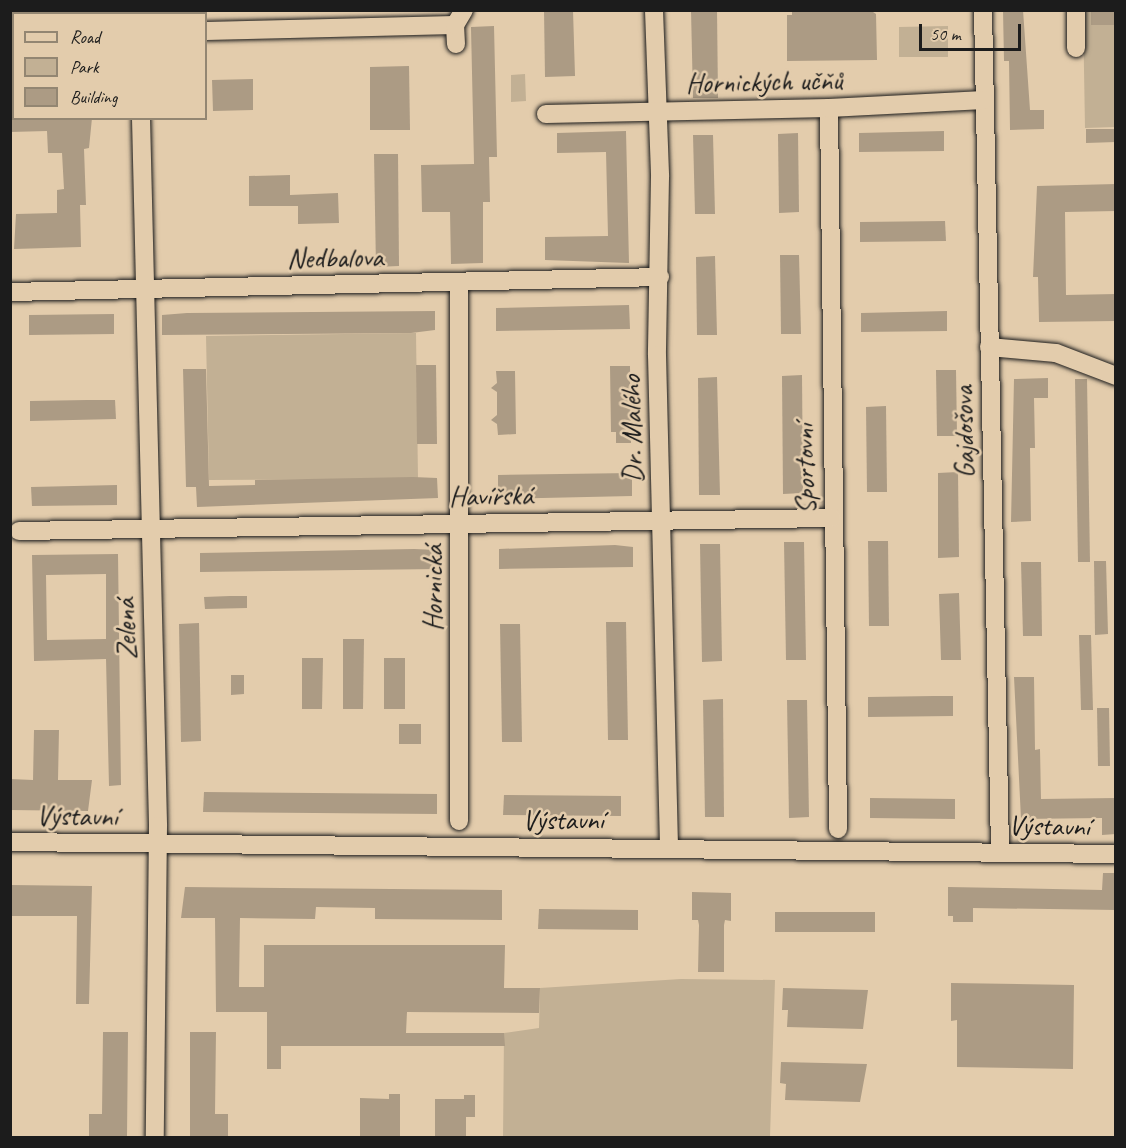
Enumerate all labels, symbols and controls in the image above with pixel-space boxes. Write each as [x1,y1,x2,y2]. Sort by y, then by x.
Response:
legend [12,12,207,120]
scale bar [922,12,1024,50]
text: 50 m [930,23,961,45]
text: Road [70,26,100,48]
text: Park [70,56,99,78]
street label: Hornických učňů [685,64,843,100]
text: Building [70,86,117,108]
street label: Nedbalova [287,240,383,276]
street label: Dr. Malého [614,375,650,483]
street label: Gajdošova [946,385,982,479]
street label: Sportovní [787,424,823,514]
street label: Havířská [449,478,533,514]
street label: Hornická [416,545,450,631]
street label: Zelená [108,598,144,660]
street label: Výstavní [36,798,118,834]
street label: Výstavní [522,803,604,837]
street label: Výstavní [1008,808,1090,844]

